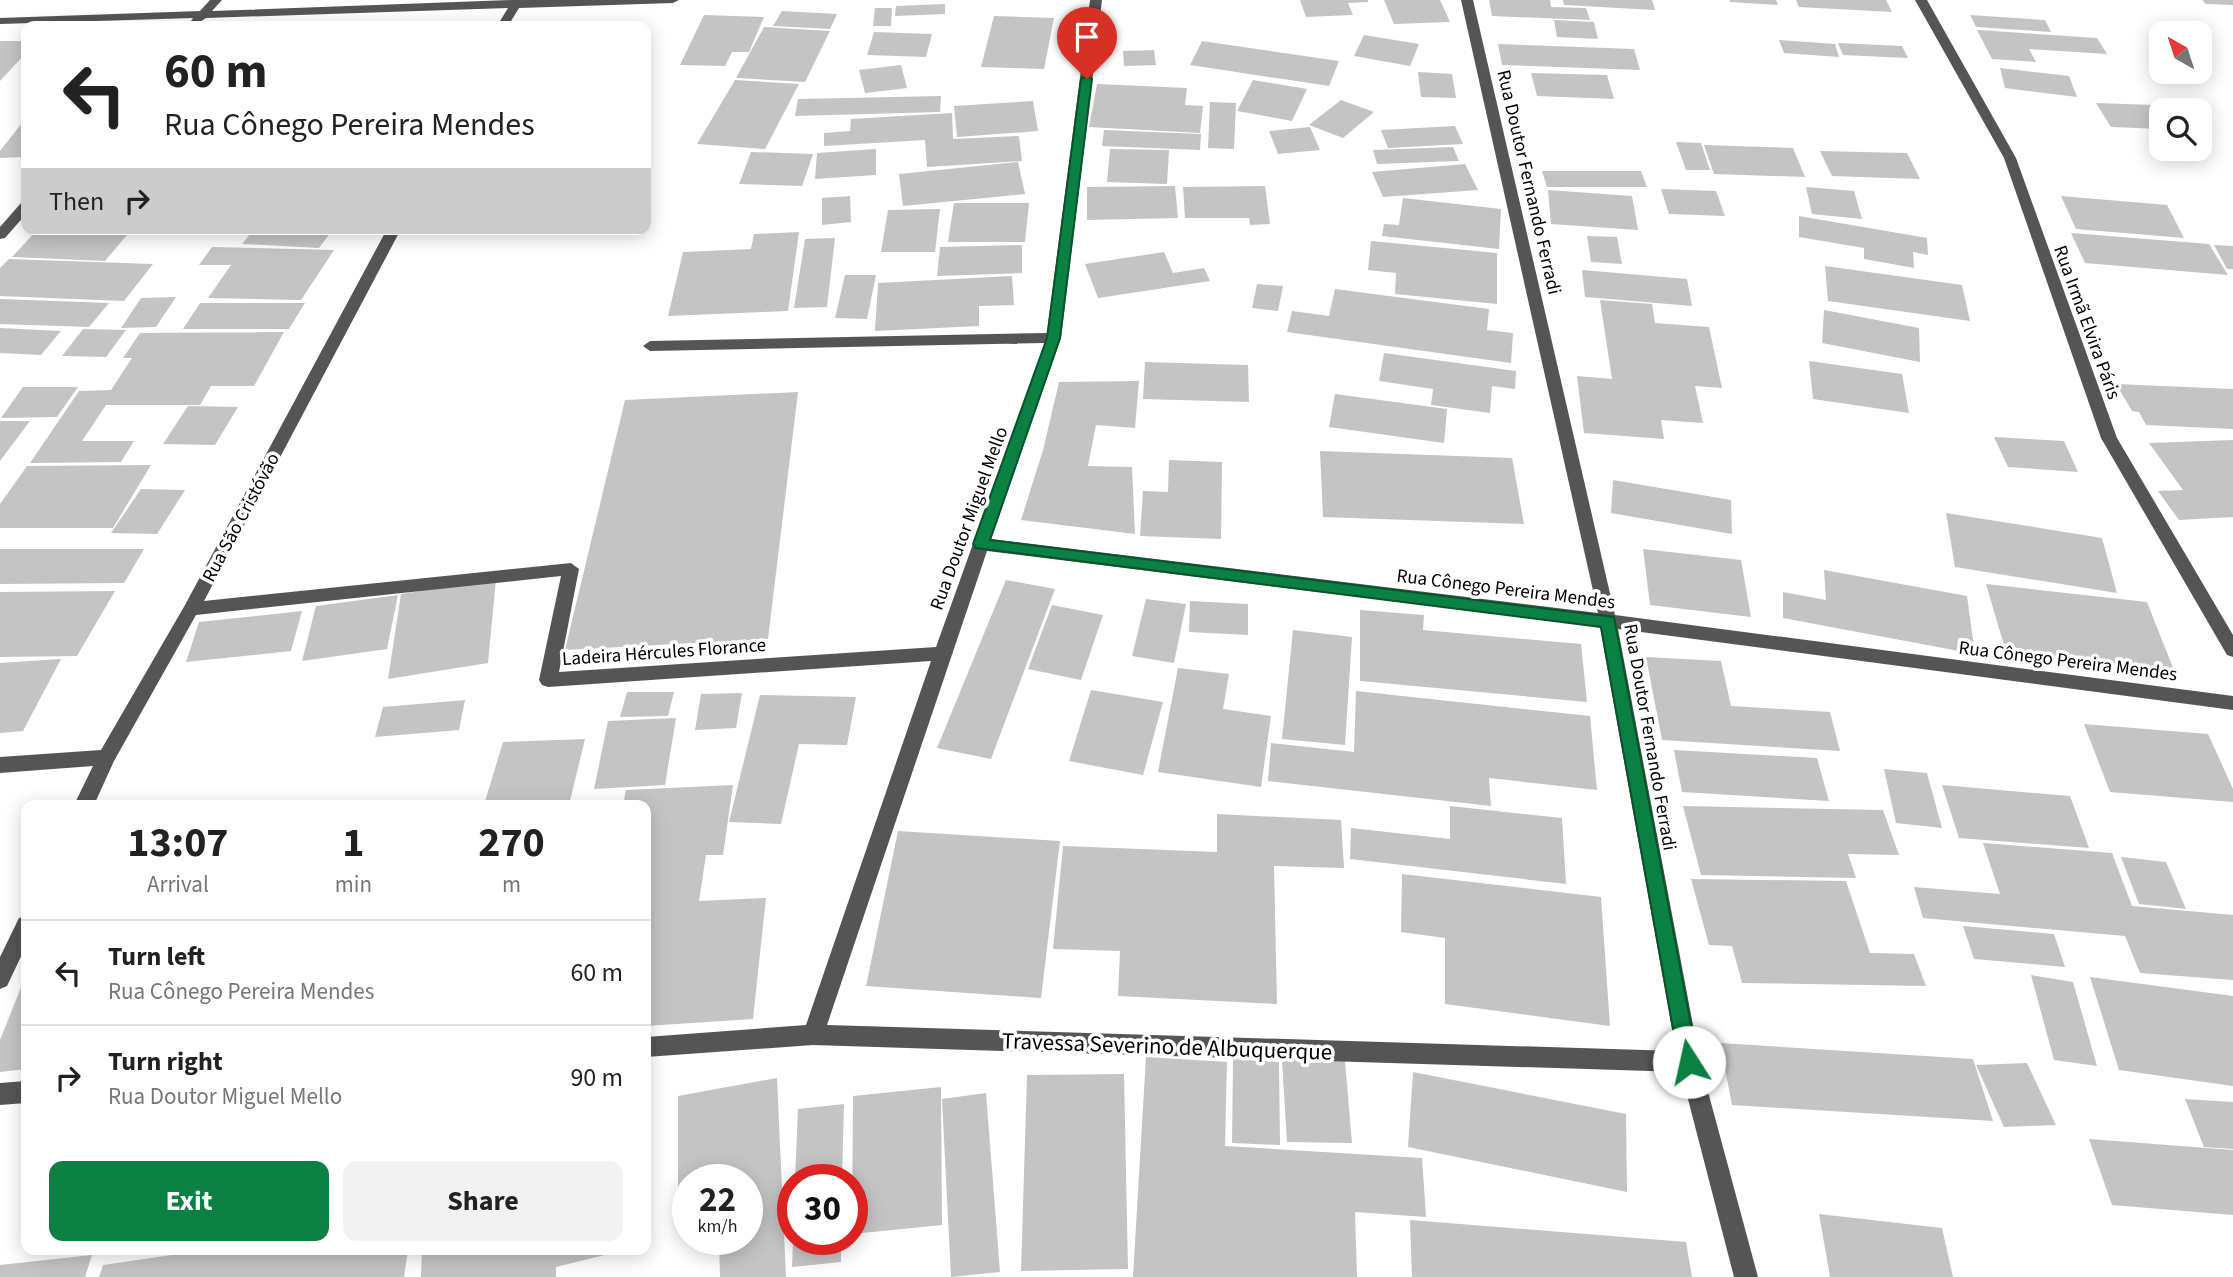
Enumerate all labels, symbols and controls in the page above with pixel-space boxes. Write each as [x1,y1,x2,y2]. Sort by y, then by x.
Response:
pin [1057,7,1117,79]
icon: arrive [1068,18,1106,56]
north arrow [2149,21,2212,84]
map controls [2149,21,2212,161]
text: 60 m [164,37,268,107]
icon: left [49,49,140,140]
street label: Rua Doutor Fernando Ferradi [1490,67,1568,297]
button: search [2149,98,2212,161]
text: Rua Cônego Pereira Mendes [164,102,535,148]
icon: right [118,182,156,220]
text: Then [49,183,104,220]
street label: Rua Irmã Elvira Páris [2046,242,2127,403]
street label: Rua Doutor Miguel Mello [924,423,1015,614]
street label: Rua São Cristóvão [196,448,287,587]
street label: Rua Cônego Pereira Mendes [1395,563,1617,616]
street label: Rua Doutor Fernando Ferradi [1616,622,1683,853]
street label: Ladeira Hércules Florance [561,632,767,673]
street label: Rua Cônego Pereira Mendes [1957,635,2179,688]
text: 13:07 [127,813,229,873]
text: 1 [342,813,364,873]
text: 270 [478,813,545,873]
text: Arrival [147,868,209,901]
text: min [335,868,372,901]
text: m [502,868,521,901]
text: Turn left [108,938,205,975]
icon: left [49,954,87,992]
text: 60 m [570,954,623,991]
text: Rua Cônego Pereira Mendes [108,975,374,1008]
street label: Travessa Severino de Albuquerque [1001,1024,1333,1069]
position arrow [1652,1025,1726,1099]
text: Turn right [108,1043,223,1080]
icon: right [49,1059,87,1097]
text: 90 m [570,1059,623,1096]
text: Rua Doutor Miguel Mello [108,1080,342,1113]
button: Exit [49,1161,329,1241]
button: Share [343,1161,623,1241]
speed limit sign: 30 [777,1164,868,1255]
text: 22 [699,1175,736,1225]
text: km/h [698,1214,737,1239]

